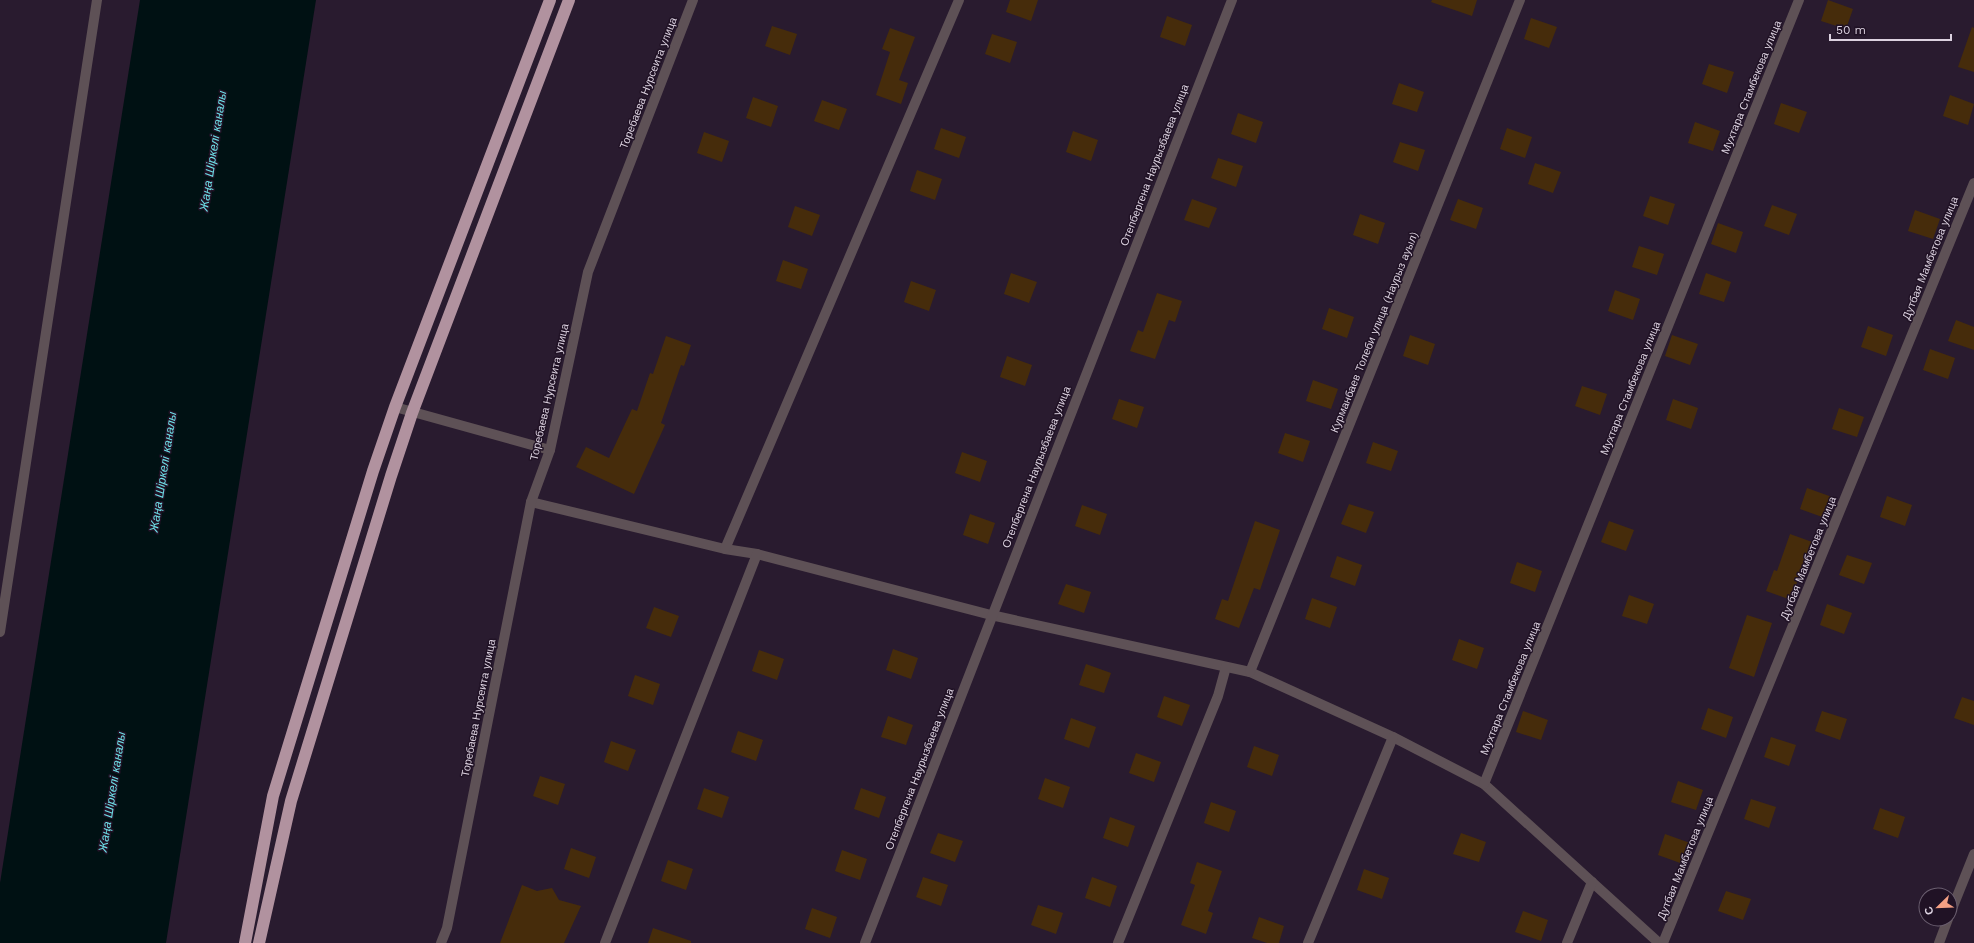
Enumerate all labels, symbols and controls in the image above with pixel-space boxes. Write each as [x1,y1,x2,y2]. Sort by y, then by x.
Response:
street label: Торебаева Нурсеита улица [617,15,680,151]
scale bar [1830,16,1951,42]
street label: Мухтара Стамбекова улица [1719,18,1785,156]
text: 50 m [1836,23,1866,37]
street label: Отепбергена Наурызбаева улица [1118,82,1192,248]
water label: Жаңа Шіркелі каналы [196,90,229,213]
street label: Дутбая Мамбетова улица [1900,194,1961,322]
street label: Курманбаев Толеби улица (Наурыз ауыл) [1328,230,1421,435]
street label: Мухтара Стамбекова улица [1598,319,1664,457]
street label: Торебаева Нурсеита улица [527,321,572,462]
street label: Отепбергена Наурызбаева улица [1000,384,1074,550]
water label: Жаңа Шіркелі каналы [146,411,179,534]
street label: Дутбая Мамбетова улица [1778,494,1839,622]
street label: Мухтара Стамбекова улица [1478,619,1544,757]
street label: Торебаева Нурсеита улица [459,637,498,778]
street label: Отепбергена Наурызбаева улица [883,686,957,852]
water label: Жаңа Шіркелі каналы [95,731,128,854]
street label: Дутбая Мамбетова улица [1655,794,1716,922]
north arrow [1918,887,1958,927]
text: С [1922,904,1937,917]

